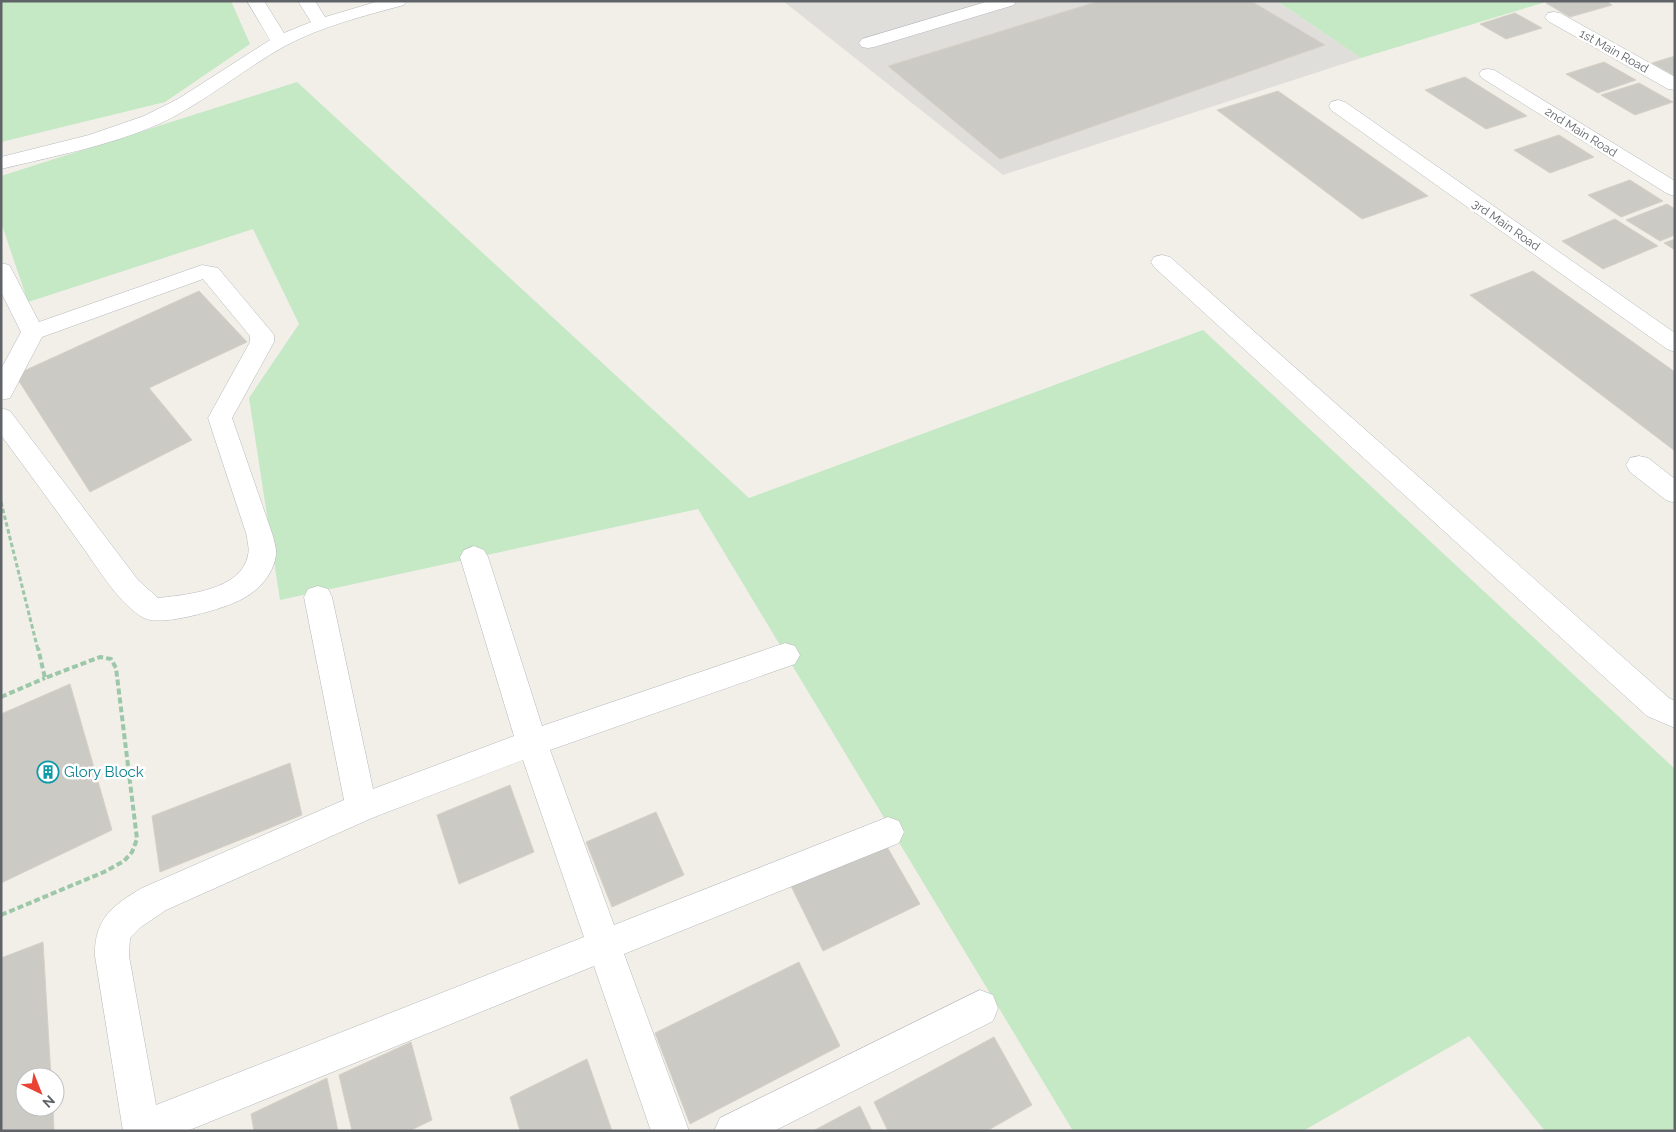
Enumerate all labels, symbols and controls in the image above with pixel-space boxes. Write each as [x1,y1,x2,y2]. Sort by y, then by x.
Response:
street label: 1st Main Road [1577,26,1651,76]
street label: 2nd Main Road [1542,104,1620,160]
street label: 3rd Main Road [1469,196,1543,254]
building icon: Glory Block [36,760,60,784]
place label: Glory Block [64,763,144,781]
north arrow [15,1067,65,1117]
text: N [40,1092,58,1111]

